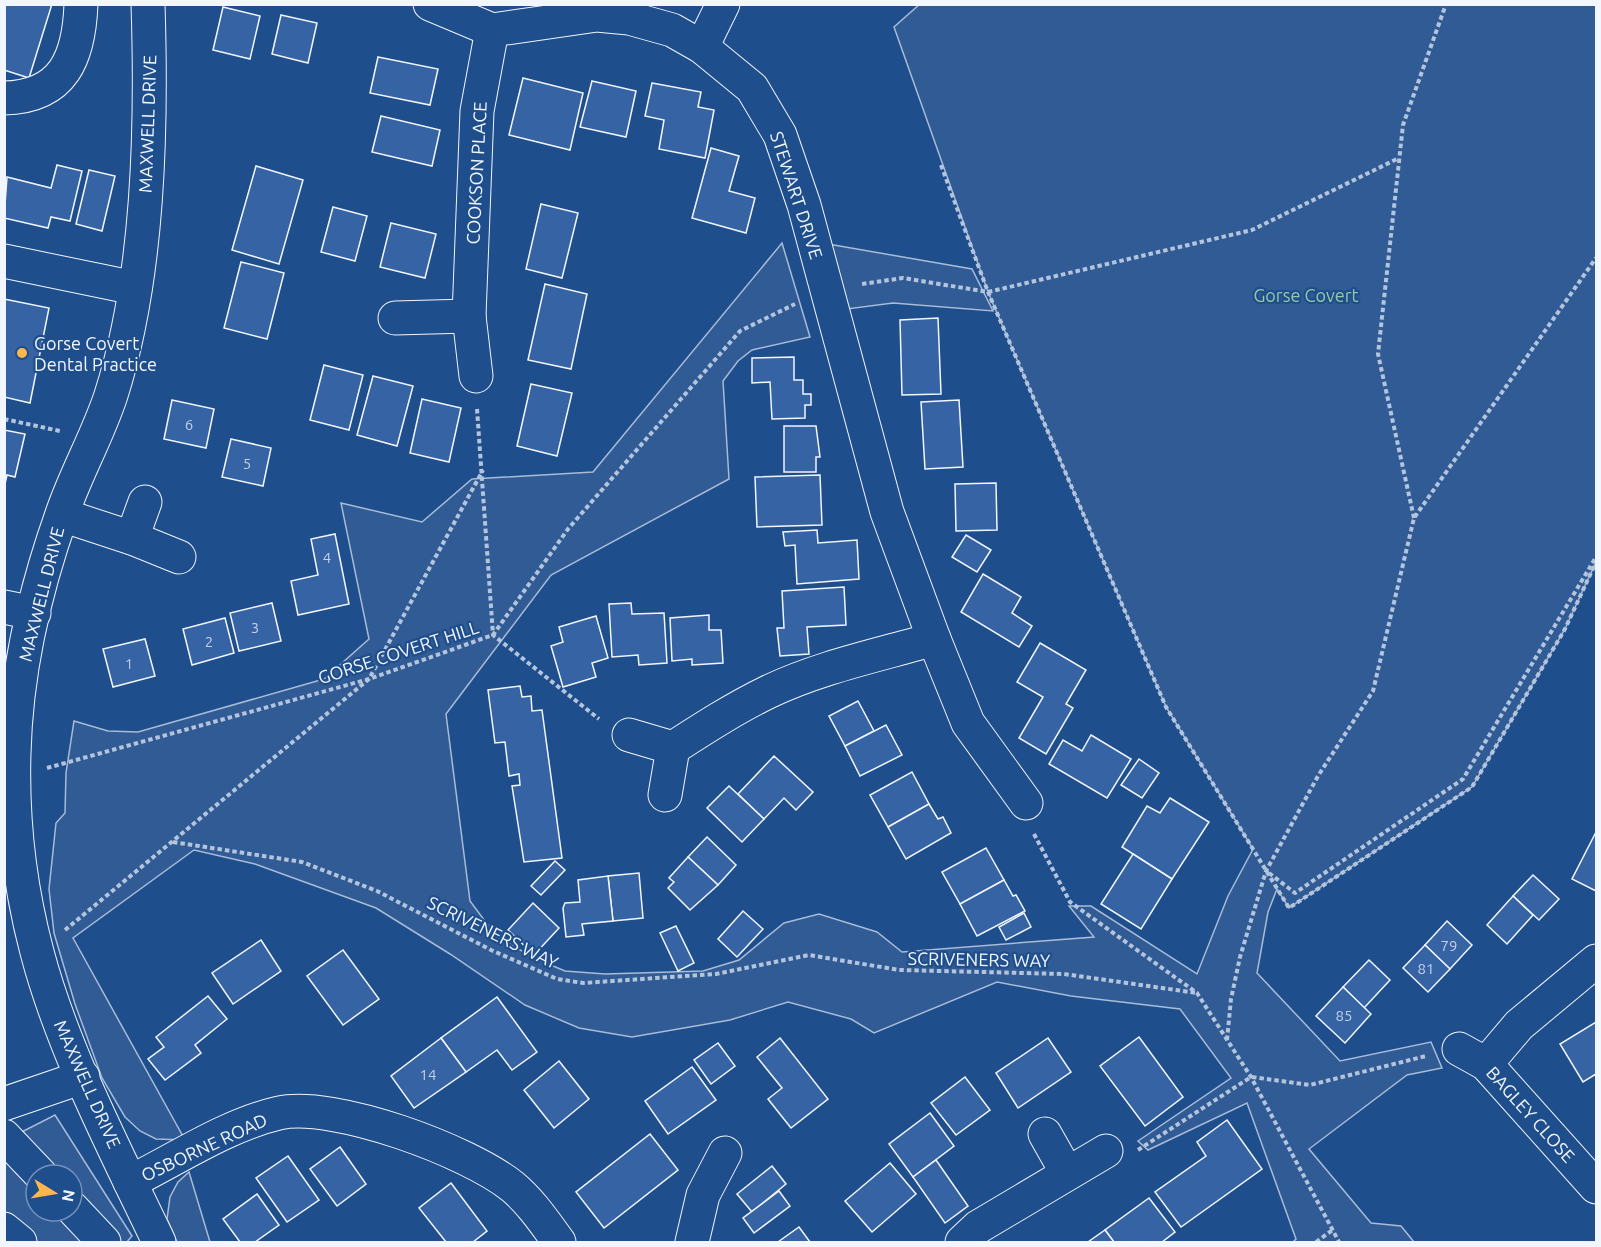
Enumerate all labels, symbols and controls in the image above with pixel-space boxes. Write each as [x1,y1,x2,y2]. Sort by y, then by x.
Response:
street label: MAXWELL DRIVE [135,55,159,193]
street label: COOKSON PLACE [462,101,490,245]
street label: STEWART DRIVE [767,129,827,261]
park label: Gorse Covert [1253,285,1359,305]
place label: Gorse Covert Dental Practice [34,333,157,374]
marker: Gorse Covert Dental Practice [15,346,29,360]
house number: 6 [185,416,193,433]
house number: 5 [243,455,251,472]
street label: MAXWELL DRIVE [15,525,67,663]
house number: 4 [323,549,331,566]
street label: GORSE COVERT HILL [315,617,481,687]
house number: 3 [251,619,259,636]
house number: 2 [205,633,213,650]
house number: 1 [125,655,133,672]
street label: SCRIVENERS WAY [424,892,562,973]
house number: 79 [1441,937,1457,954]
street label: SCRIVENERS WAY [907,948,1051,970]
house number: 81 [1418,960,1434,977]
house number: 85 [1336,1007,1352,1024]
street label: MAXWELL DRIVE [51,1017,125,1151]
street label: BAGLEY CLOSE [1483,1062,1579,1166]
house number: 14 [420,1066,436,1083]
street label: OSBORNE ROAD [138,1109,270,1185]
north arrow [24,1163,84,1223]
text: N [59,1188,79,1203]

